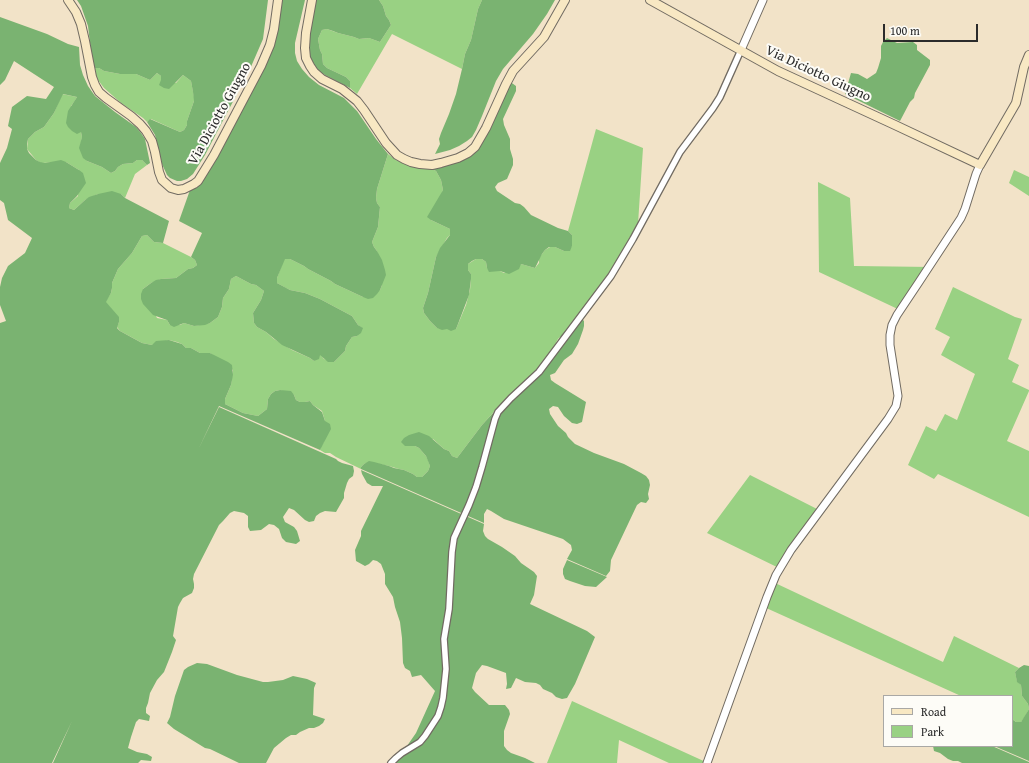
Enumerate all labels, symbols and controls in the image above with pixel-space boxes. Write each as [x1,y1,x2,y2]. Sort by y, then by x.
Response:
scale bar [885,16,980,42]
text: 100 m [890,22,920,39]
street label: Via Diciotto Giugno [763,42,873,106]
street label: Via Diciotto Giugno [185,60,255,168]
legend [883,695,1013,747]
text: Road [921,703,946,720]
text: Park [921,723,944,740]

